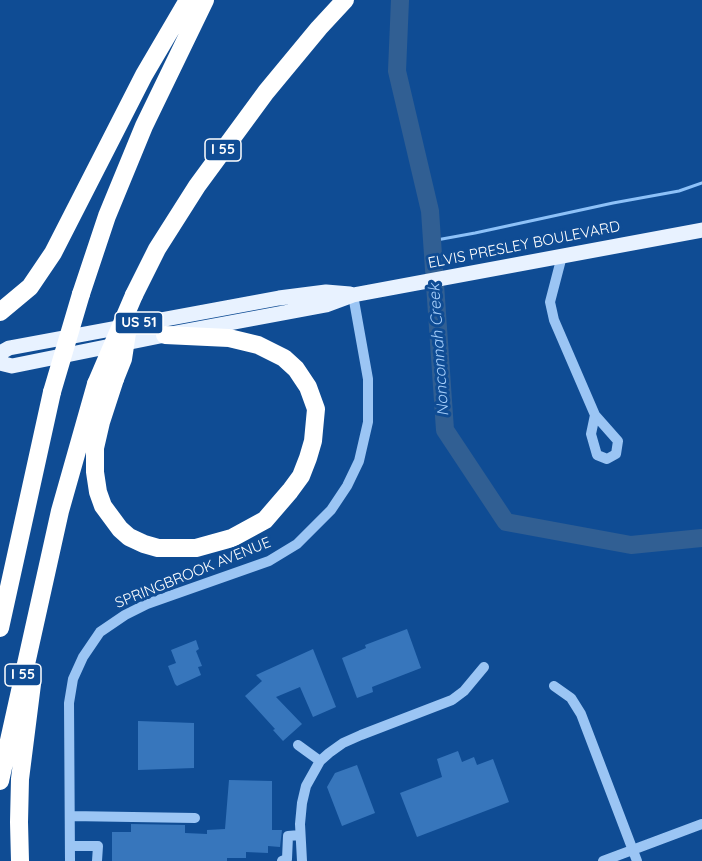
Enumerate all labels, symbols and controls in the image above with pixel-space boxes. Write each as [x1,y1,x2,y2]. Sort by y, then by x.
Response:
road number: I 55 [205,139,241,161]
street label: ELVIS PRESLEY BOULEVARD [426,218,622,272]
water label: Nonconnah Creek [425,283,453,417]
road number: US 51 [115,312,163,334]
street label: SPRINGBROOK AVENUE [113,534,273,612]
road number: I 55 [5,664,41,686]

